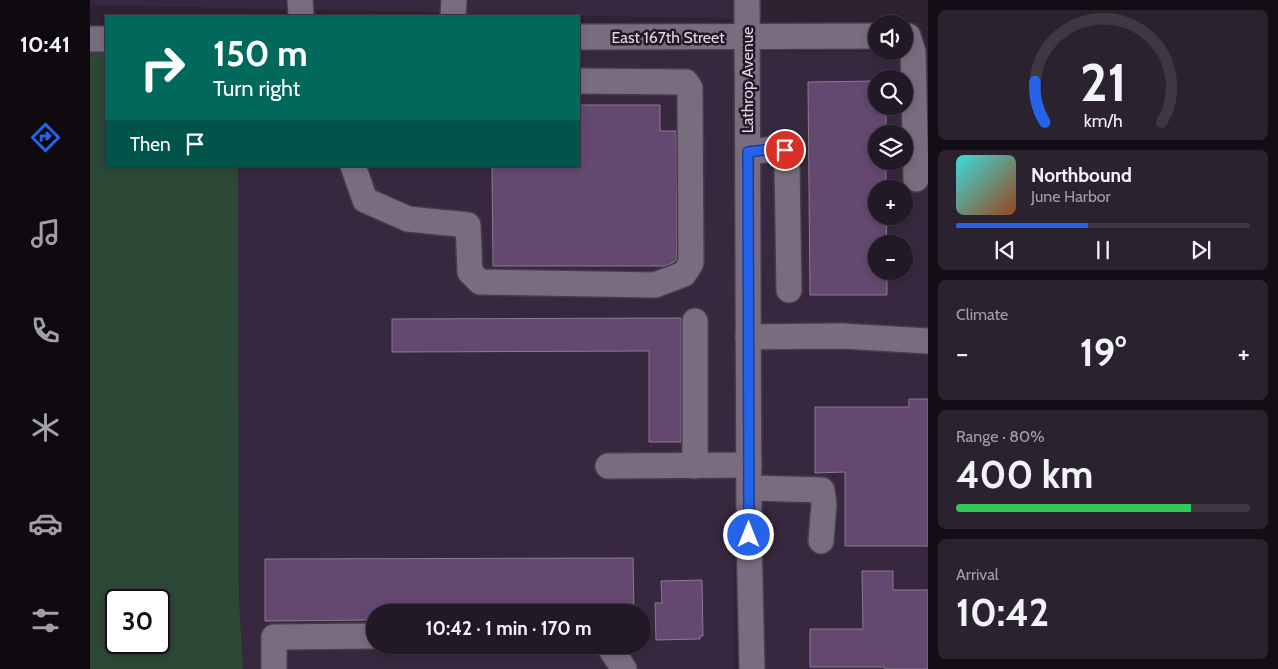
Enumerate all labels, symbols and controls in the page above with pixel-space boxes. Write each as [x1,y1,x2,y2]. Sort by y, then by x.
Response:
map controls [868,15,913,280]
button: sound [868,15,913,60]
street label: Lathrop Avenue [738,27,757,133]
street label: East 167th Street [611,28,725,47]
text: 10:41 [20,31,70,58]
text: 150 m [213,32,308,75]
icon: right [130,35,195,100]
text: 21 [1080,51,1126,114]
button: search [868,70,913,115]
text: Turn right [213,75,300,102]
text: km/h [1083,110,1123,131]
icon: directions [28,120,63,155]
button: layers [868,125,913,170]
pin [764,129,806,171]
icon: arrive [181,130,209,158]
text: Then [130,133,171,156]
icon: arrive [771,136,799,164]
text: Northbound [1031,164,1132,187]
button: + [868,180,913,225]
text: June Harbor [1031,187,1111,206]
icon: music [28,216,63,251]
button: − [868,235,913,280]
icon: previous [991,236,1019,264]
icon: pause [1089,236,1117,264]
icon: next [1187,236,1215,264]
text: Climate [956,305,1008,324]
icon: phone [28,313,63,348]
text: 19° [1080,329,1126,376]
text: − [956,336,968,370]
text: + [1238,336,1250,370]
icon: climate [28,410,63,445]
text: Range · 80% [956,427,1045,446]
text: 400 km [956,451,1093,498]
icon: car [28,506,63,541]
position arrow [722,508,774,560]
text: Arrival [956,565,999,584]
speed limit sign: 30 [105,589,170,654]
text: 10:42 [956,589,1049,636]
icon: filters [28,603,63,638]
text: 10:42 · 1 min · 170 m [426,617,592,640]

